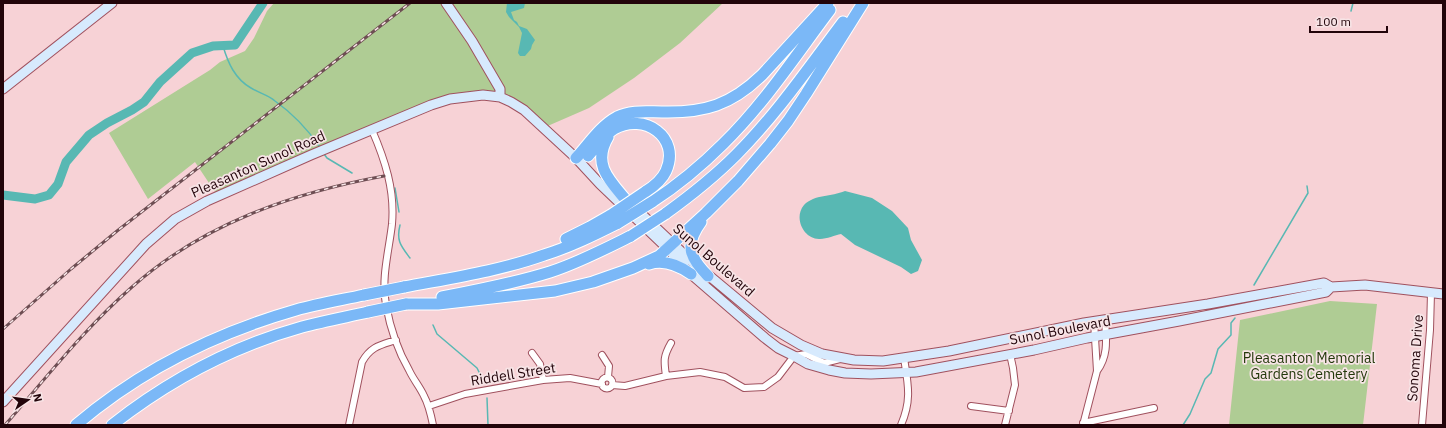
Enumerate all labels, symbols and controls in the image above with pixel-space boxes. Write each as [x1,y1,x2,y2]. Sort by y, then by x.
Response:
scale bar [1310,8,1387,34]
text: 100 m [1316,14,1351,29]
street label: Pleasanton Sunol Road [188,126,328,202]
street label: Sunol Boulevard [669,220,759,300]
street label: Sunol Boulevard [1008,311,1112,349]
street label: Sonoma Drive [1403,314,1427,402]
park label: Pleasanton Memorial Gardens Cemetery [1243,349,1376,383]
street label: Riddell Street [469,358,557,390]
north arrow [8,380,48,420]
text: N [30,392,45,403]

